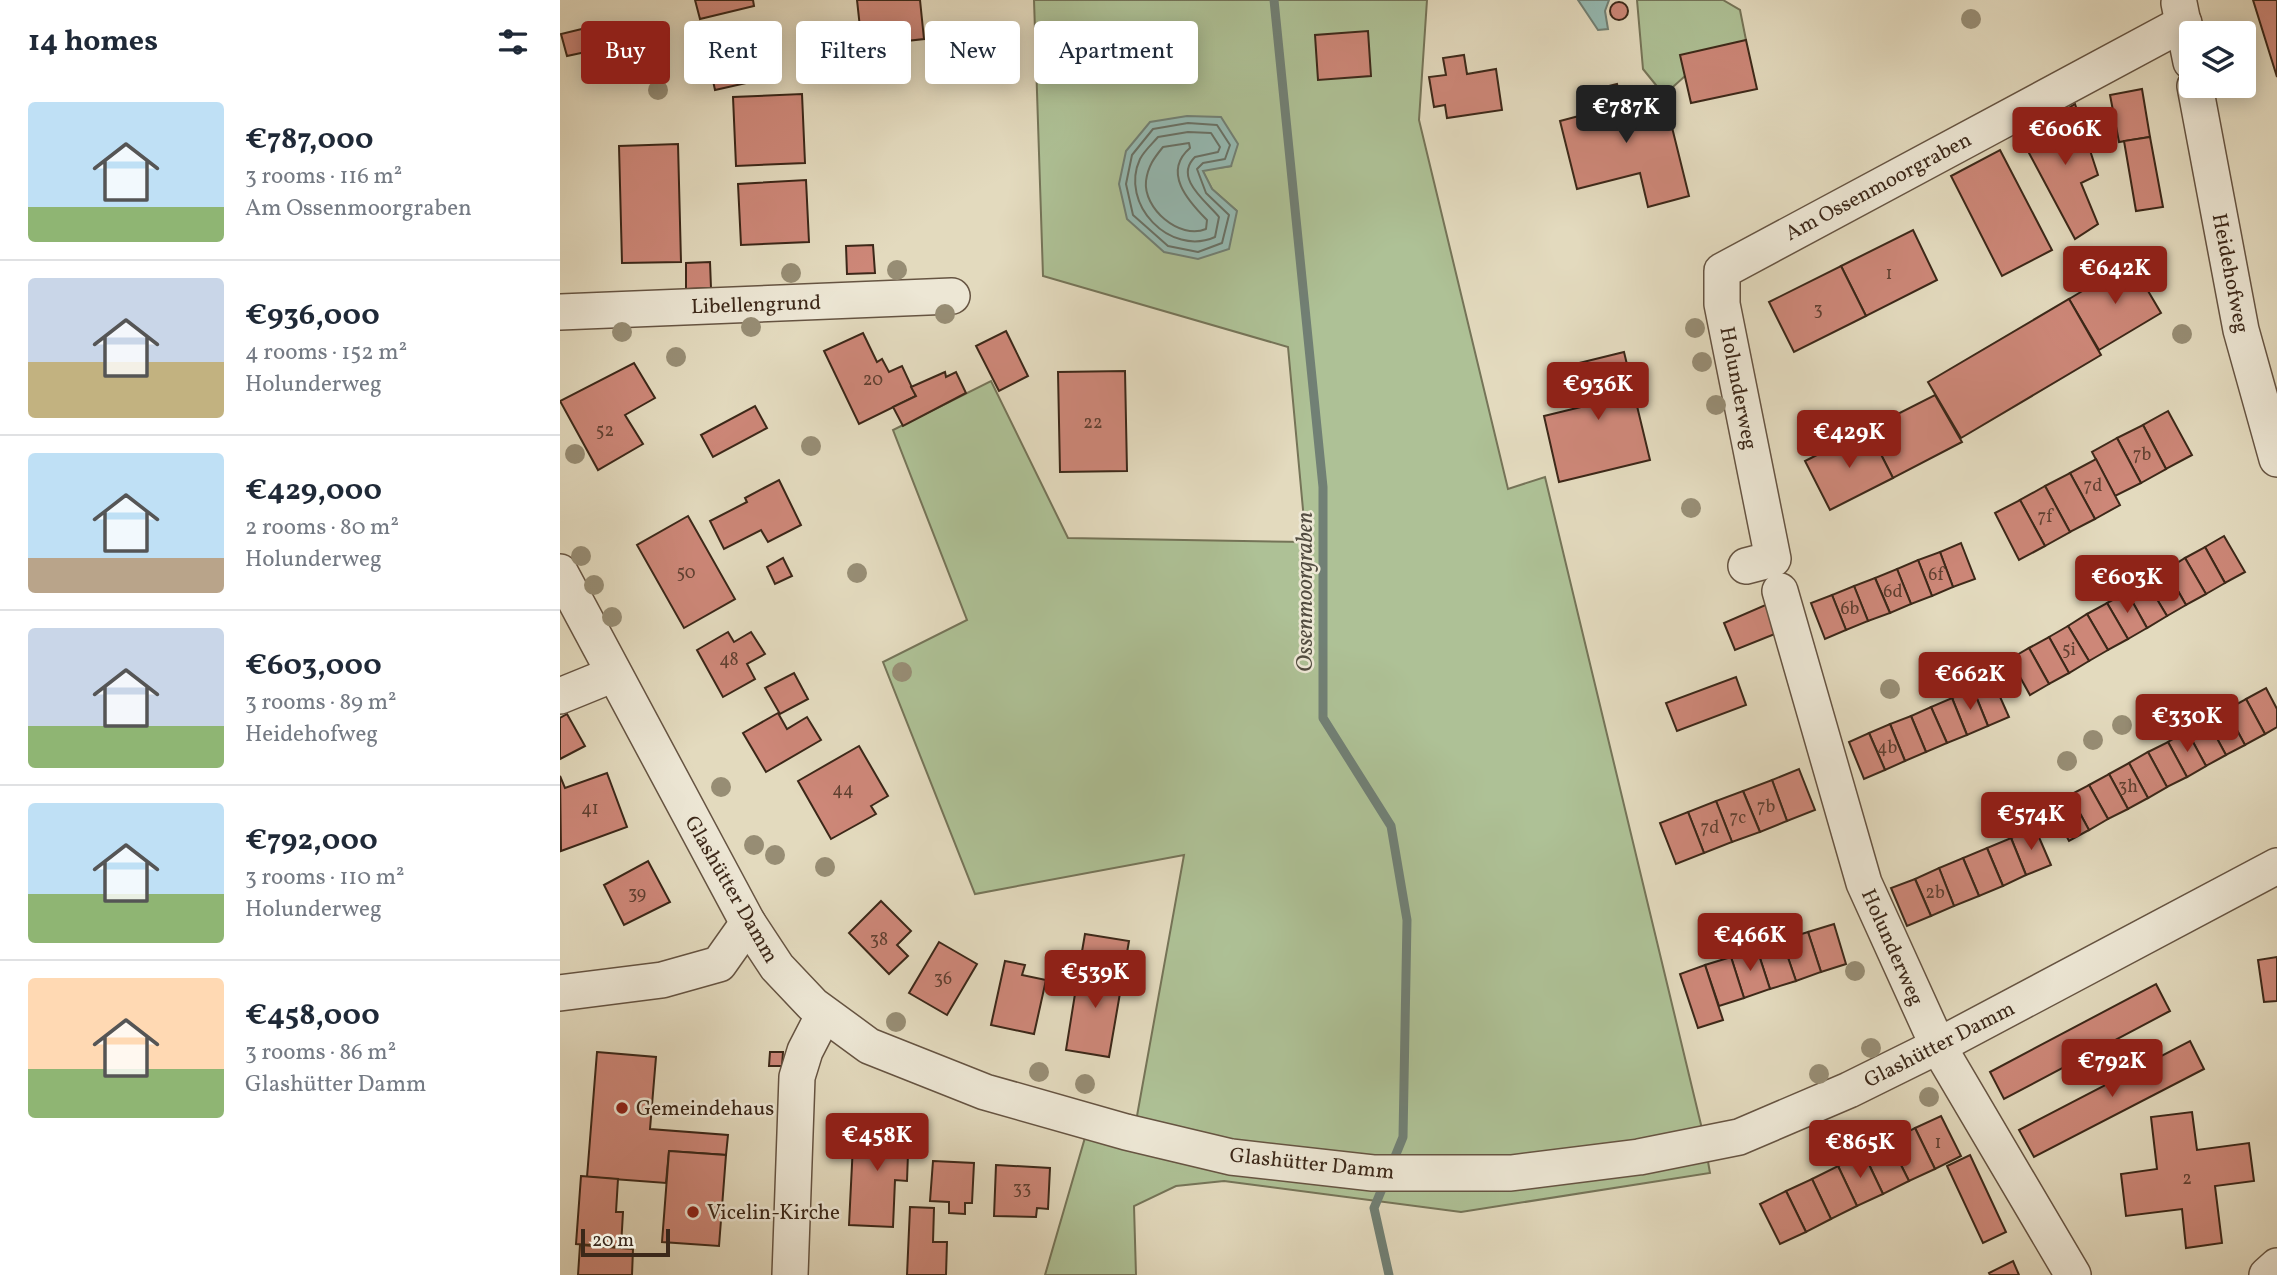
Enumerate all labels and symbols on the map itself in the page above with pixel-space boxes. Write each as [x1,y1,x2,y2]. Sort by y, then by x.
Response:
pin: €787K [1577,86,1675,145]
pin: €606K [2016,108,2114,167]
street label: Am Ossenmoorgraben [1780,126,1977,249]
street label: Heidehofweg [2204,211,2255,336]
pin: €642K [2066,246,2164,306]
house number: 1 [1886,262,1892,287]
street label: Libellengrund [690,289,822,322]
house number: 3 [1813,298,1823,323]
street label: Holunderweg [1711,324,1764,452]
pin: €936K [1549,362,1647,422]
house number: 20 [863,368,883,393]
pin: €429K [1800,410,1898,470]
house number: 22 [1083,411,1103,436]
house number: 52 [596,419,614,444]
house number: 7b [2133,443,2151,468]
house number: 7d [2084,474,2102,499]
house number: 7f [2038,505,2054,530]
water label: Ossenmoorgraben [1290,512,1322,672]
pin: €603K [2078,556,2176,615]
house number: 50 [676,561,696,586]
house number: 6f [1928,563,1945,588]
house number: 6d [1883,580,1903,605]
house number: 6b [1841,597,1860,622]
house number: 5i [2062,638,2076,663]
house number: 48 [719,648,739,673]
pin: €662K [1921,652,2019,712]
pin: €330K [2138,694,2236,754]
house number: 4b [1877,736,1897,761]
house number: 3h [2118,775,2138,800]
house number: 44 [832,778,854,803]
pin: €574K [1982,792,2080,852]
house number: 7b [1757,795,1775,820]
house number: 41 [581,797,599,822]
house number: 7c [1730,806,1746,831]
street label: Glashütter Damm [677,811,785,969]
house number: 7d [1701,816,1719,841]
house number: 2b [1925,881,1945,906]
house number: 39 [628,882,646,907]
street label: Holunderweg [1853,885,1930,1010]
pin: €466K [1701,914,1799,973]
house number: 38 [870,928,888,953]
pin: €539K [1046,950,1144,1010]
house number: 36 [934,967,952,992]
street label: Glashütter Damm [1859,995,2020,1096]
pin: €792K [2063,1040,2161,1099]
place label: Gemeindehaus [636,1095,774,1124]
marker: Gemeindehaus [614,1100,630,1116]
pin: €458K [828,1114,926,1173]
pin: €865K [1811,1120,1909,1180]
house number: 1 [1935,1131,1941,1156]
street label: Glashütter Damm [1228,1141,1396,1188]
house number: 2 [2182,1167,2192,1192]
house number: 33 [1013,1177,1031,1202]
place label: Vicelin-Kirche [707,1199,840,1228]
marker: Vicelin-Kirche [685,1204,701,1220]
scale bar [581,1226,670,1258]

